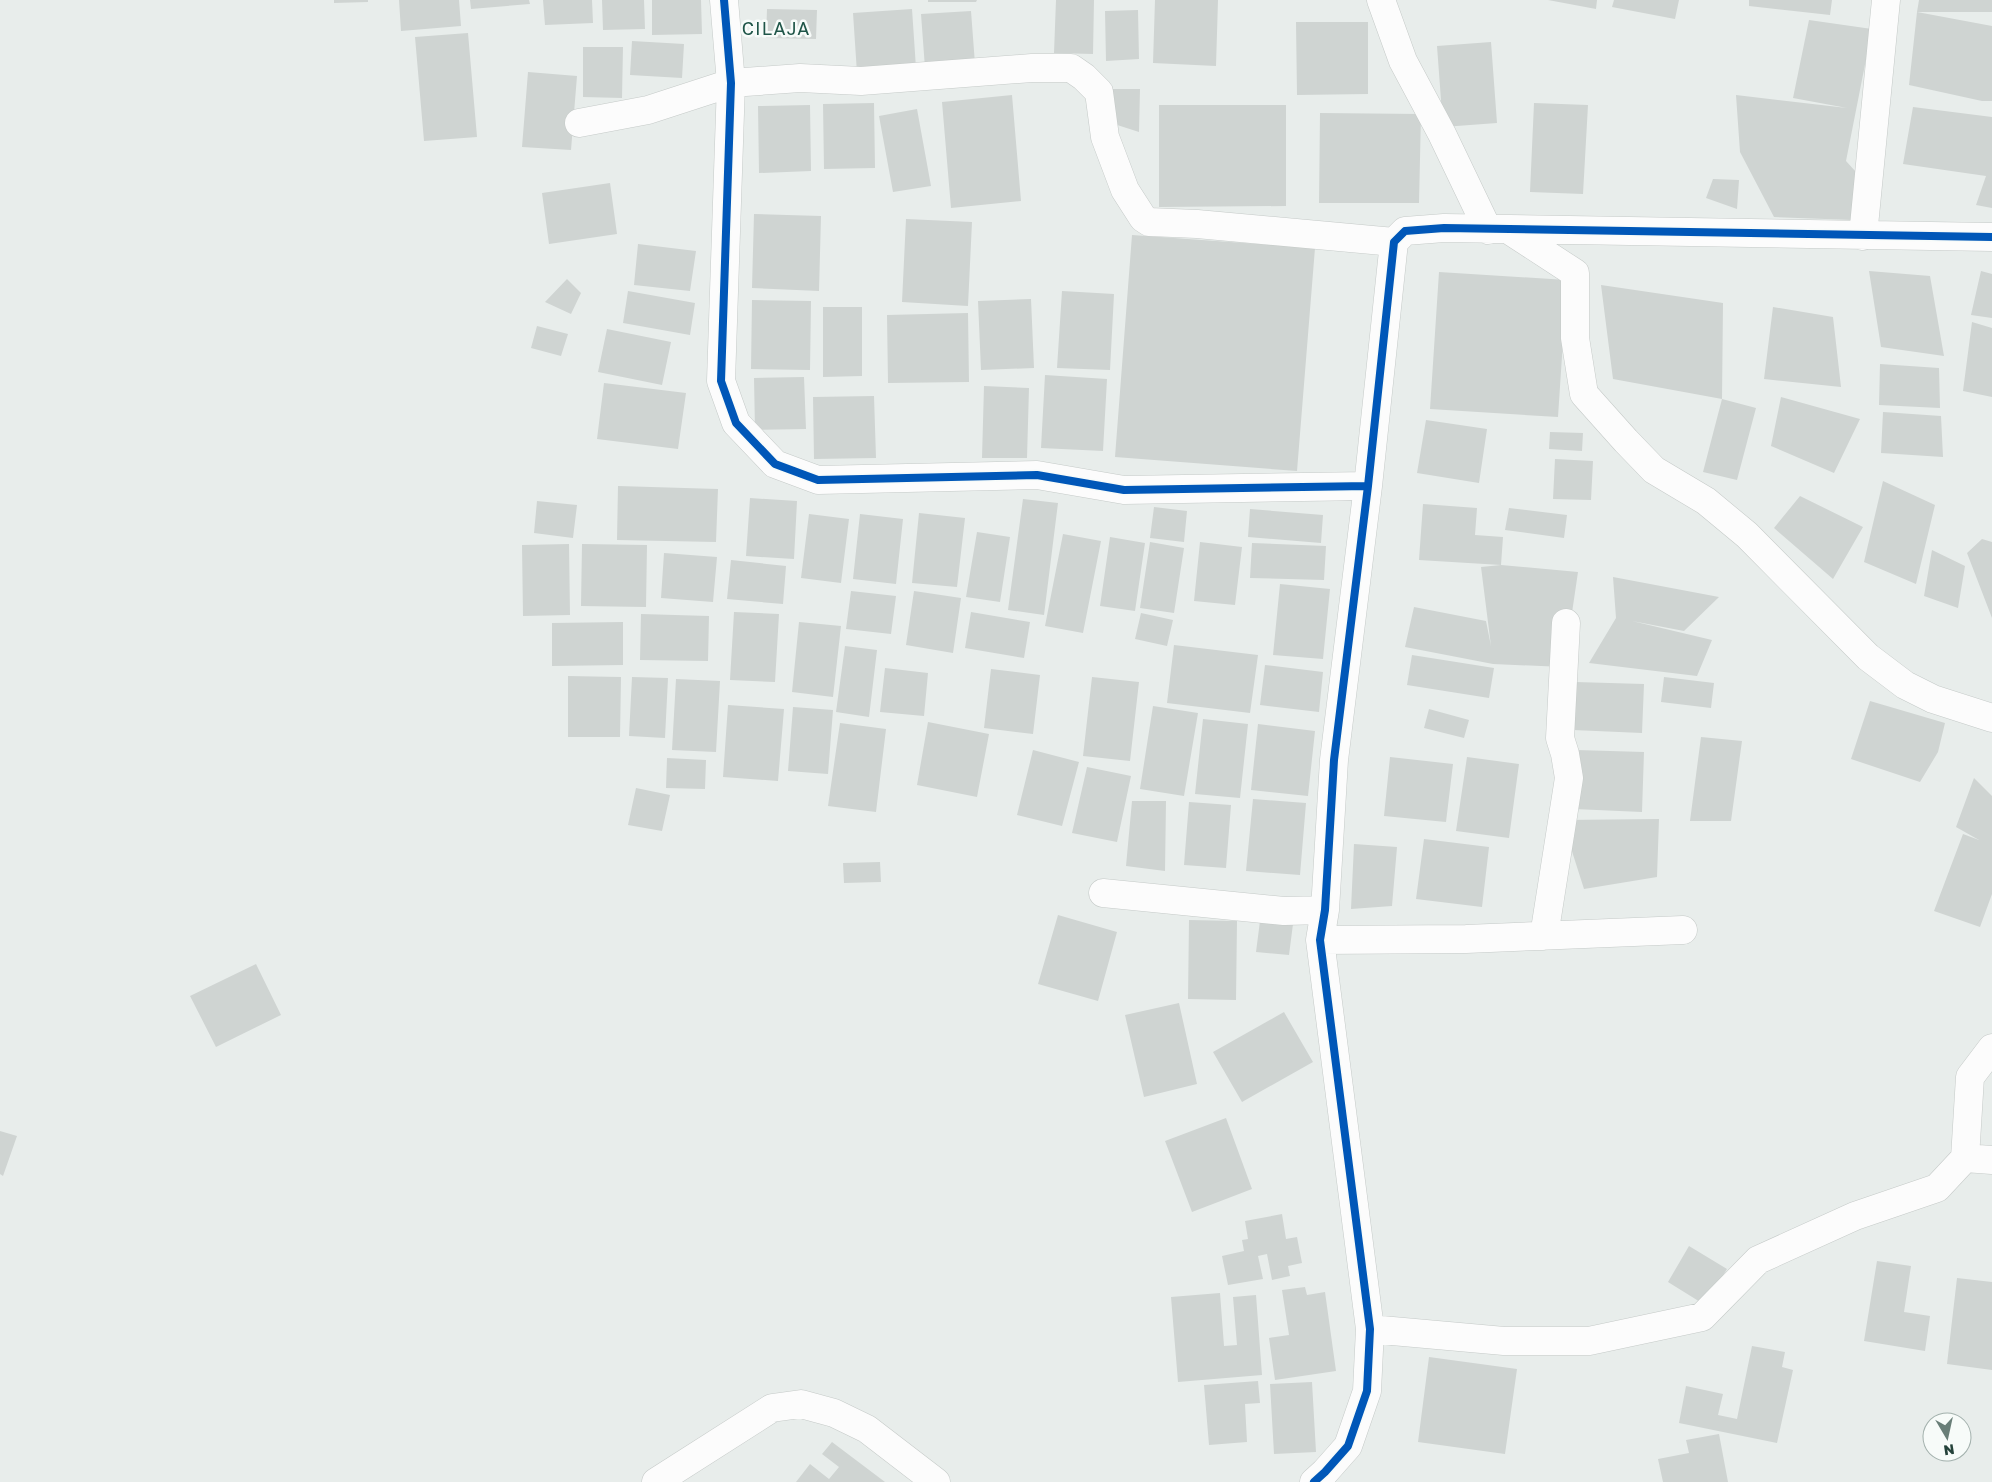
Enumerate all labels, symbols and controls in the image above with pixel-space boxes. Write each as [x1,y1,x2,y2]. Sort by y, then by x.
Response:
district label: CILAJA [742,17,810,39]
north arrow [1922,1412,1972,1462]
text: N [1943,1441,1956,1460]

